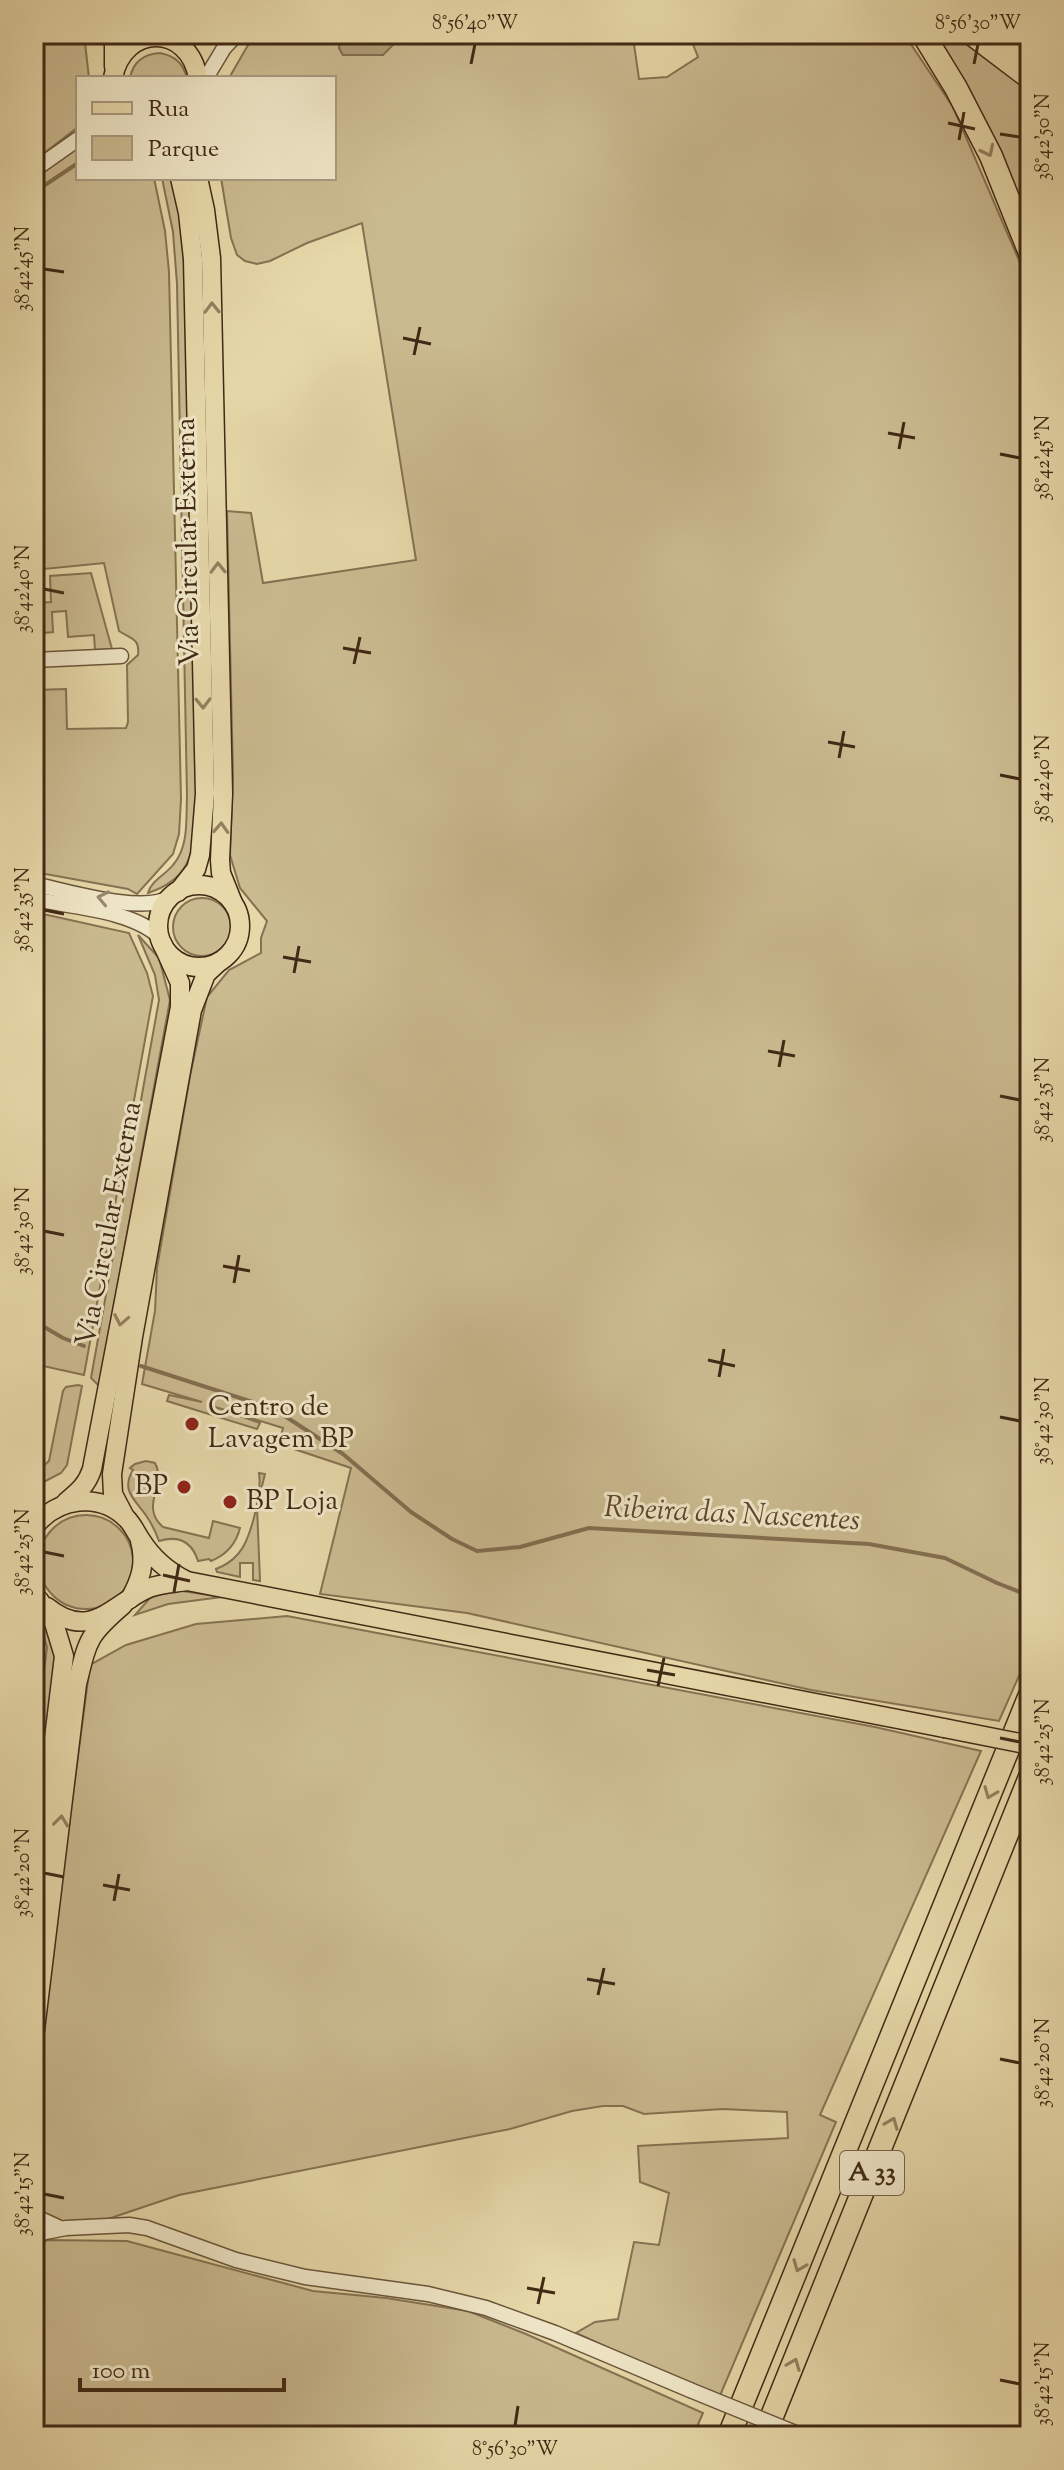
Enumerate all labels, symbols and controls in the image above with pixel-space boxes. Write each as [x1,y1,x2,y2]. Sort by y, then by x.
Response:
text: 8°56'40"W [432,10,518,39]
text: 8°56'30"W [935,10,1021,39]
legend [76,76,336,180]
text: Rua [148,93,189,127]
text: 38°42'50"N [1030,93,1059,181]
text: Parque [148,133,219,167]
one-way arrow [978,143,994,157]
text: 38°42'45"N [10,226,39,312]
one-way arrow [203,301,220,314]
text: 38°42'45"N [1030,415,1059,501]
street label: Via Circular Externa [167,417,211,667]
text: 38°42'40"N [10,545,39,633]
one-way arrow [209,561,226,574]
one-way arrow [195,697,212,710]
text: 38°42'40"N [1030,735,1059,823]
one-way arrow [213,821,230,834]
text: 38°42'35"N [10,867,39,953]
one-way arrow [97,890,110,907]
text: 38°42'35"N [1030,1057,1059,1143]
street label: Via Circular Externa [67,1098,153,1350]
text: 38°42'30"N [10,1187,39,1275]
one-way arrow [113,1313,130,1326]
text: 38°42'30"N [1030,1377,1059,1465]
place label: Centro de Lavagem BP [208,1388,354,1460]
marker: Centro de Lavagem BP [183,1415,201,1433]
place label: BP [135,1467,168,1507]
marker: BP [175,1478,193,1496]
place label: BP Loja [246,1482,338,1522]
water label: Ribeira das Nascentes [603,1487,861,1543]
marker: BP Loja [221,1493,239,1511]
text: 38°42'25"N [10,1509,39,1595]
text: 38°42'25"N [1030,1699,1059,1785]
one-way arrow [983,1785,999,1799]
one-way arrow [52,1814,69,1827]
text: 38°42'20"N [10,1828,39,1918]
text: 38°42'20"N [1030,2018,1059,2108]
one-way arrow [882,2117,899,2131]
road number: A 33 [840,2151,904,2195]
text: 38°42'15"N [10,2152,39,2236]
one-way arrow [792,2258,809,2272]
scale bar [80,2342,284,2392]
text: 38°42'15"N [1030,2342,1059,2426]
text: 100 m [92,2355,150,2389]
one-way arrow [784,2358,801,2372]
text: 8°56'30"W [472,2436,558,2465]

